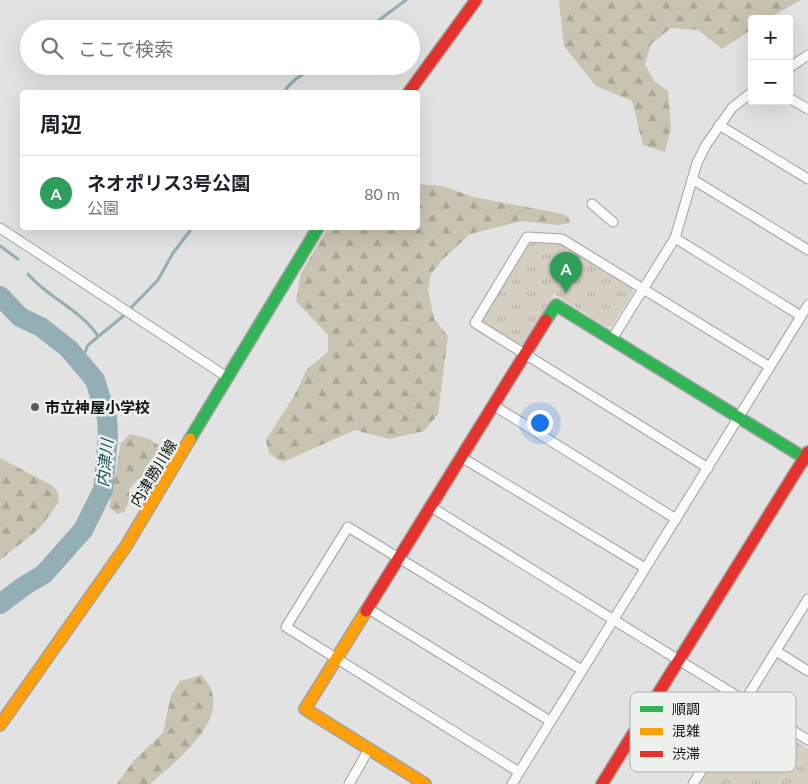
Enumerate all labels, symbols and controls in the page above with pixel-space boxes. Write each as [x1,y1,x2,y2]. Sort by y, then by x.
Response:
map controls [748,15,793,105]
button: + [748,15,793,60]
search box [20,20,420,75]
icon: search [38,34,66,62]
text: ここで検索 [78,37,173,60]
button: − [748,60,793,105]
text: 周辺 [40,111,82,136]
text: ネオポリス3号公園 [87,171,250,194]
text: A [50,184,62,203]
text: 80 m [364,184,400,203]
text: 公園 [87,198,119,217]
pin: A [550,252,582,293]
place label: 市立神屋小学校 [45,398,150,416]
marker: 市立神屋小学校 [29,401,41,413]
your location [527,410,553,436]
water label: 内津川 [92,436,116,488]
street label: 内津勝川線 [126,436,180,510]
legend [630,692,796,772]
text: 順調 [672,700,700,717]
text: 混雑 [672,722,700,739]
text: 渋滞 [672,745,700,762]

